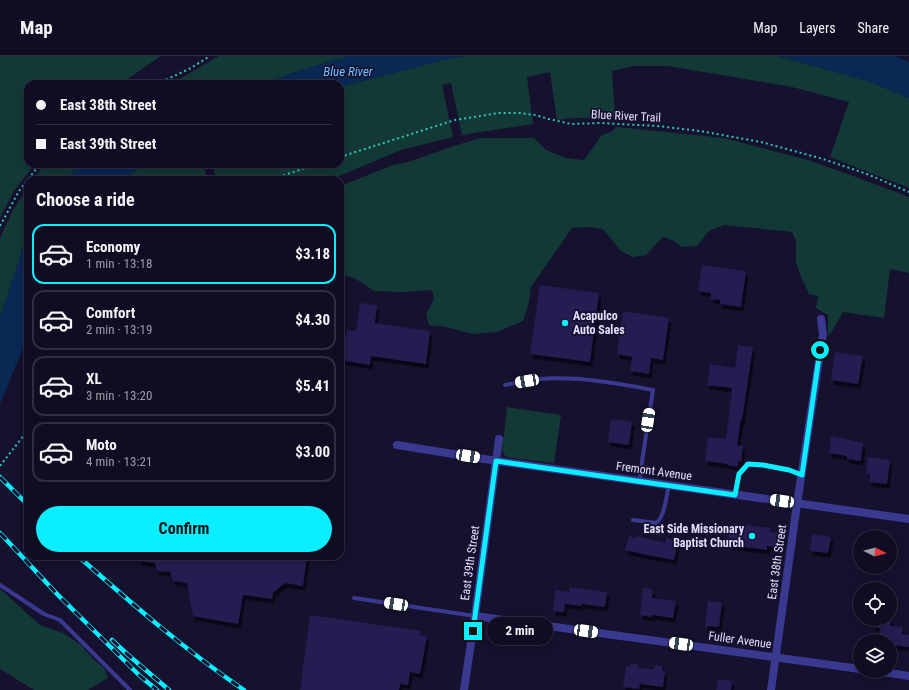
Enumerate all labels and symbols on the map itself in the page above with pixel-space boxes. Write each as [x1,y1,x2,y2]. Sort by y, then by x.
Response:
water label: Blue River [323,64,374,79]
street label: Blue River Trail [591,107,661,125]
place label: Acapulco Auto Sales [573,309,625,337]
marker: Acapulco Auto Sales [560,318,570,328]
route start [811,341,829,359]
car [514,373,540,389]
car [640,407,656,433]
car [455,448,481,464]
street label: Fremont Avenue [615,459,693,483]
car [769,493,795,509]
place label: East Side Missionary Baptist Church [644,522,745,550]
street label: East 38th Street [765,523,789,600]
street label: East 39th Street [458,524,482,601]
north arrow [853,530,897,574]
marker: East Side Missionary Baptist Church [747,531,757,541]
car [383,596,409,612]
callout: 2 min [487,617,553,645]
route end [464,622,482,640]
car [573,623,599,639]
street label: Fuller Avenue [708,629,773,651]
car [668,636,694,652]

